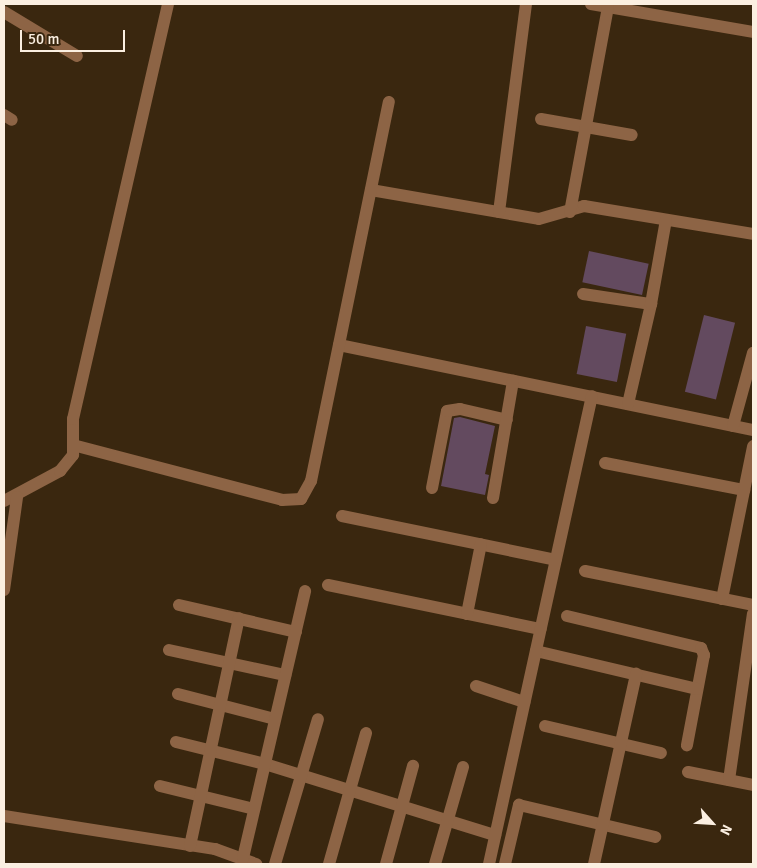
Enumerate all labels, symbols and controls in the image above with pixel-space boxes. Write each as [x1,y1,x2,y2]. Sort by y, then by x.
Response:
scale bar [22,20,128,52]
text: 50 m [28,30,59,48]
north arrow [687,798,737,848]
text: N [716,822,736,838]

